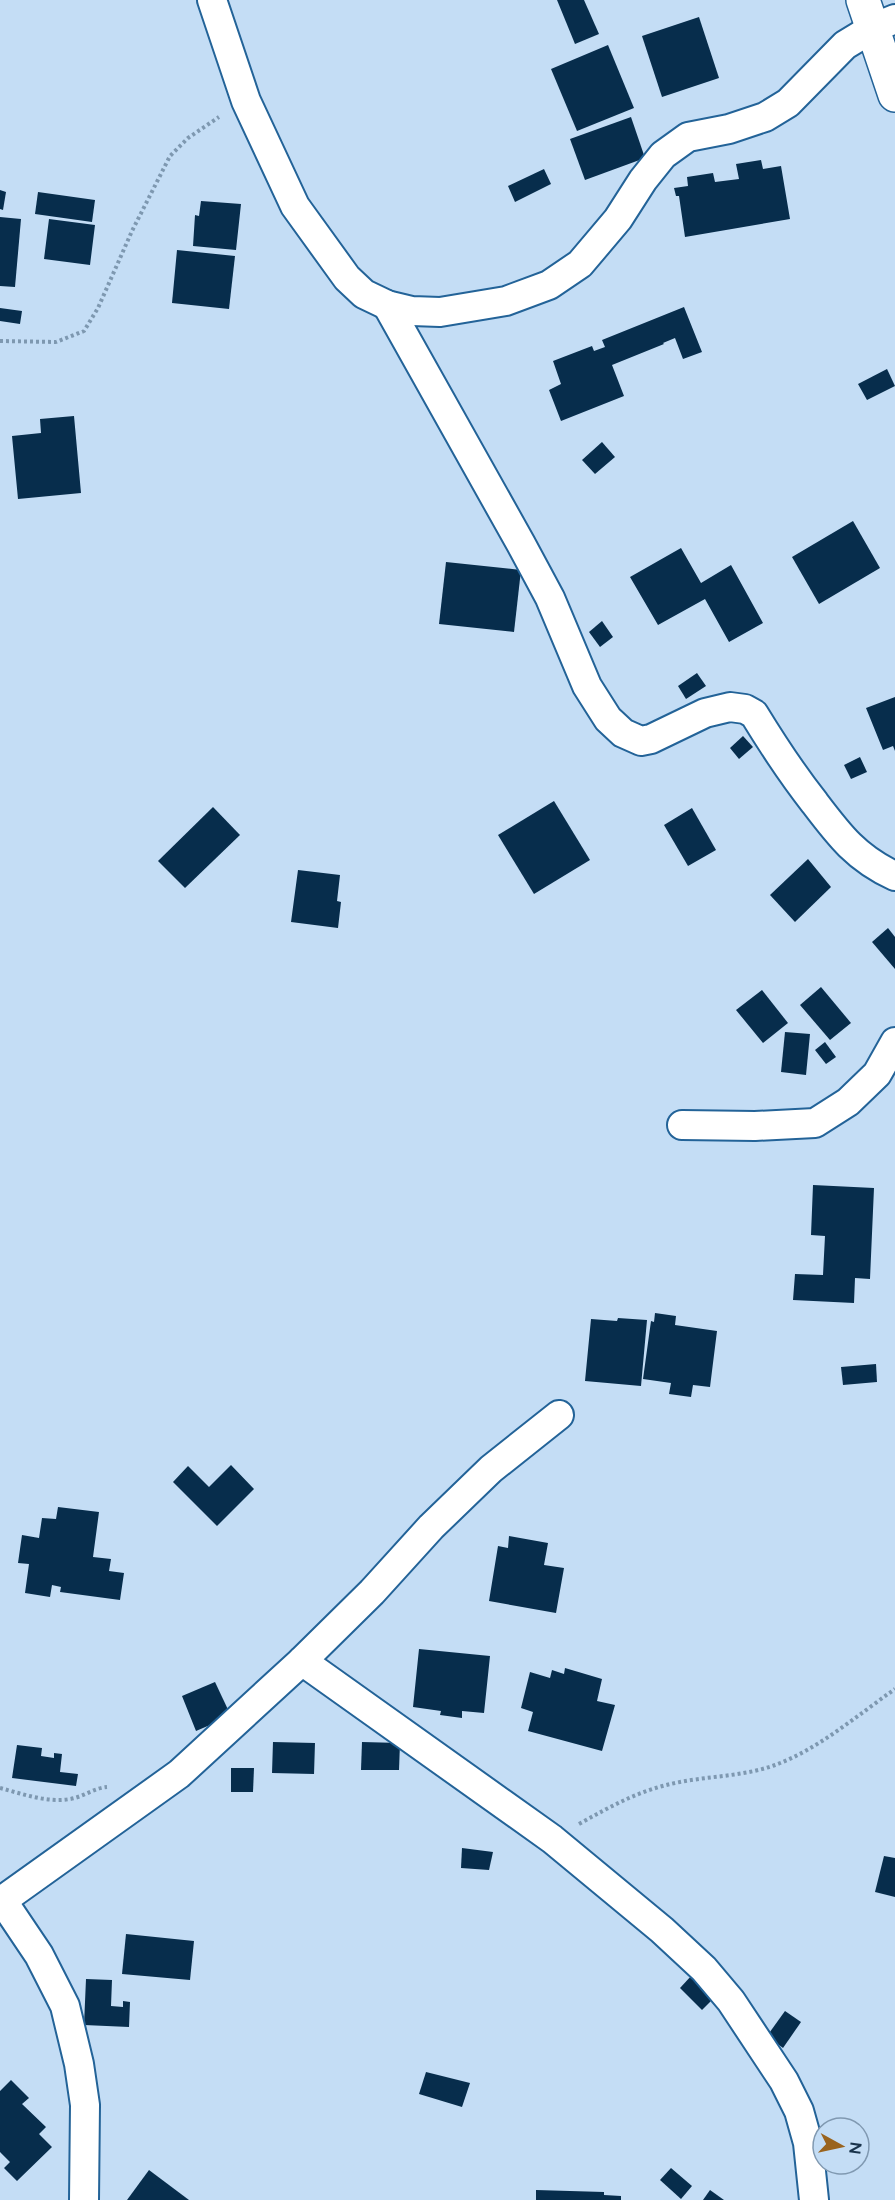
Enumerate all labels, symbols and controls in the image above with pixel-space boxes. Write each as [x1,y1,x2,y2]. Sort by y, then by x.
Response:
north arrow [811,2116,871,2176]
text: N [845,2141,866,2155]

